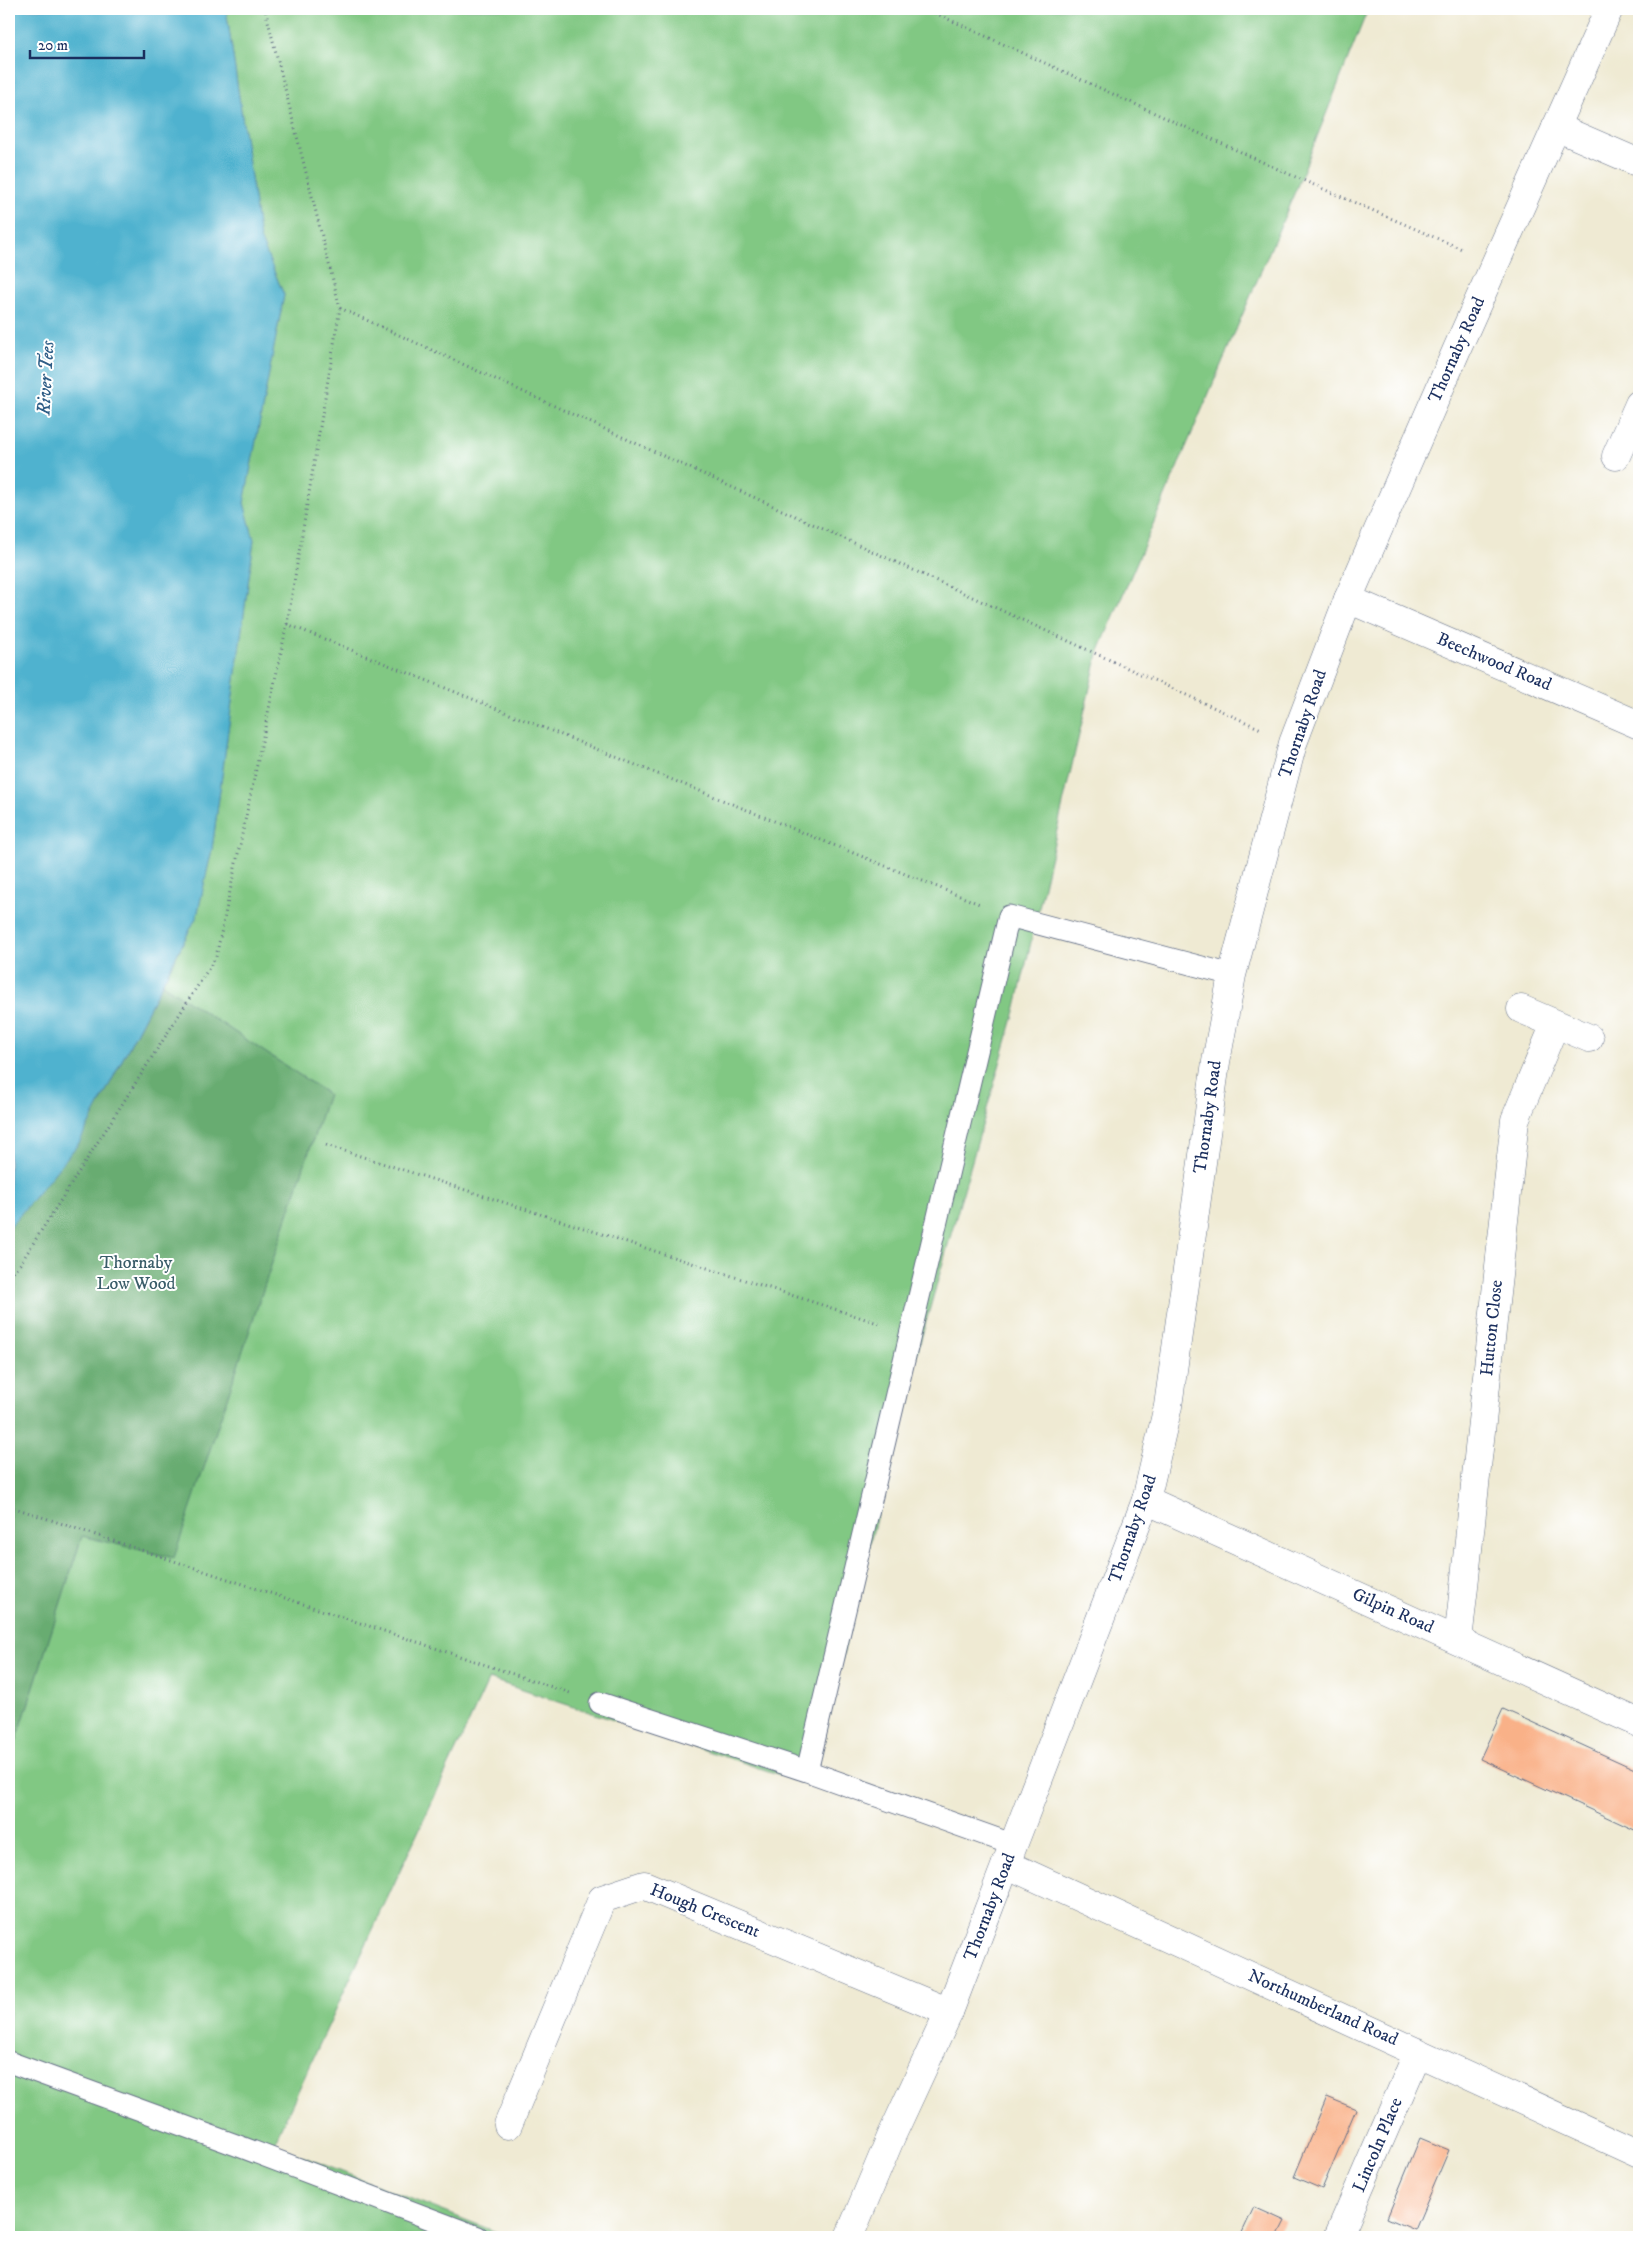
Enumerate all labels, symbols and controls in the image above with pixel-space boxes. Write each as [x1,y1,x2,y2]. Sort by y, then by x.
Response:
scale bar [30,28,144,60]
text: 20 m [38,36,68,55]
street label: Thornaby Road [1424,294,1490,406]
water label: River Tees [33,339,59,417]
street label: Beechwood Road [1433,628,1555,696]
street label: Thornaby Road [1274,667,1332,781]
street label: Thornaby Road [1189,1059,1227,1175]
park label: Thornaby Low Wood [96,1252,176,1295]
street label: Hutton Close [1476,1279,1508,1377]
street label: Thornaby Road [1104,1472,1162,1586]
street label: Gilpin Road [1349,1583,1437,1639]
street label: Thornaby Road [959,1850,1021,1964]
street label: Hough Crescent [647,1879,763,1943]
street label: Northumberland Road [1245,1965,1402,2051]
street label: Lincoln Place [1348,2094,1408,2196]

